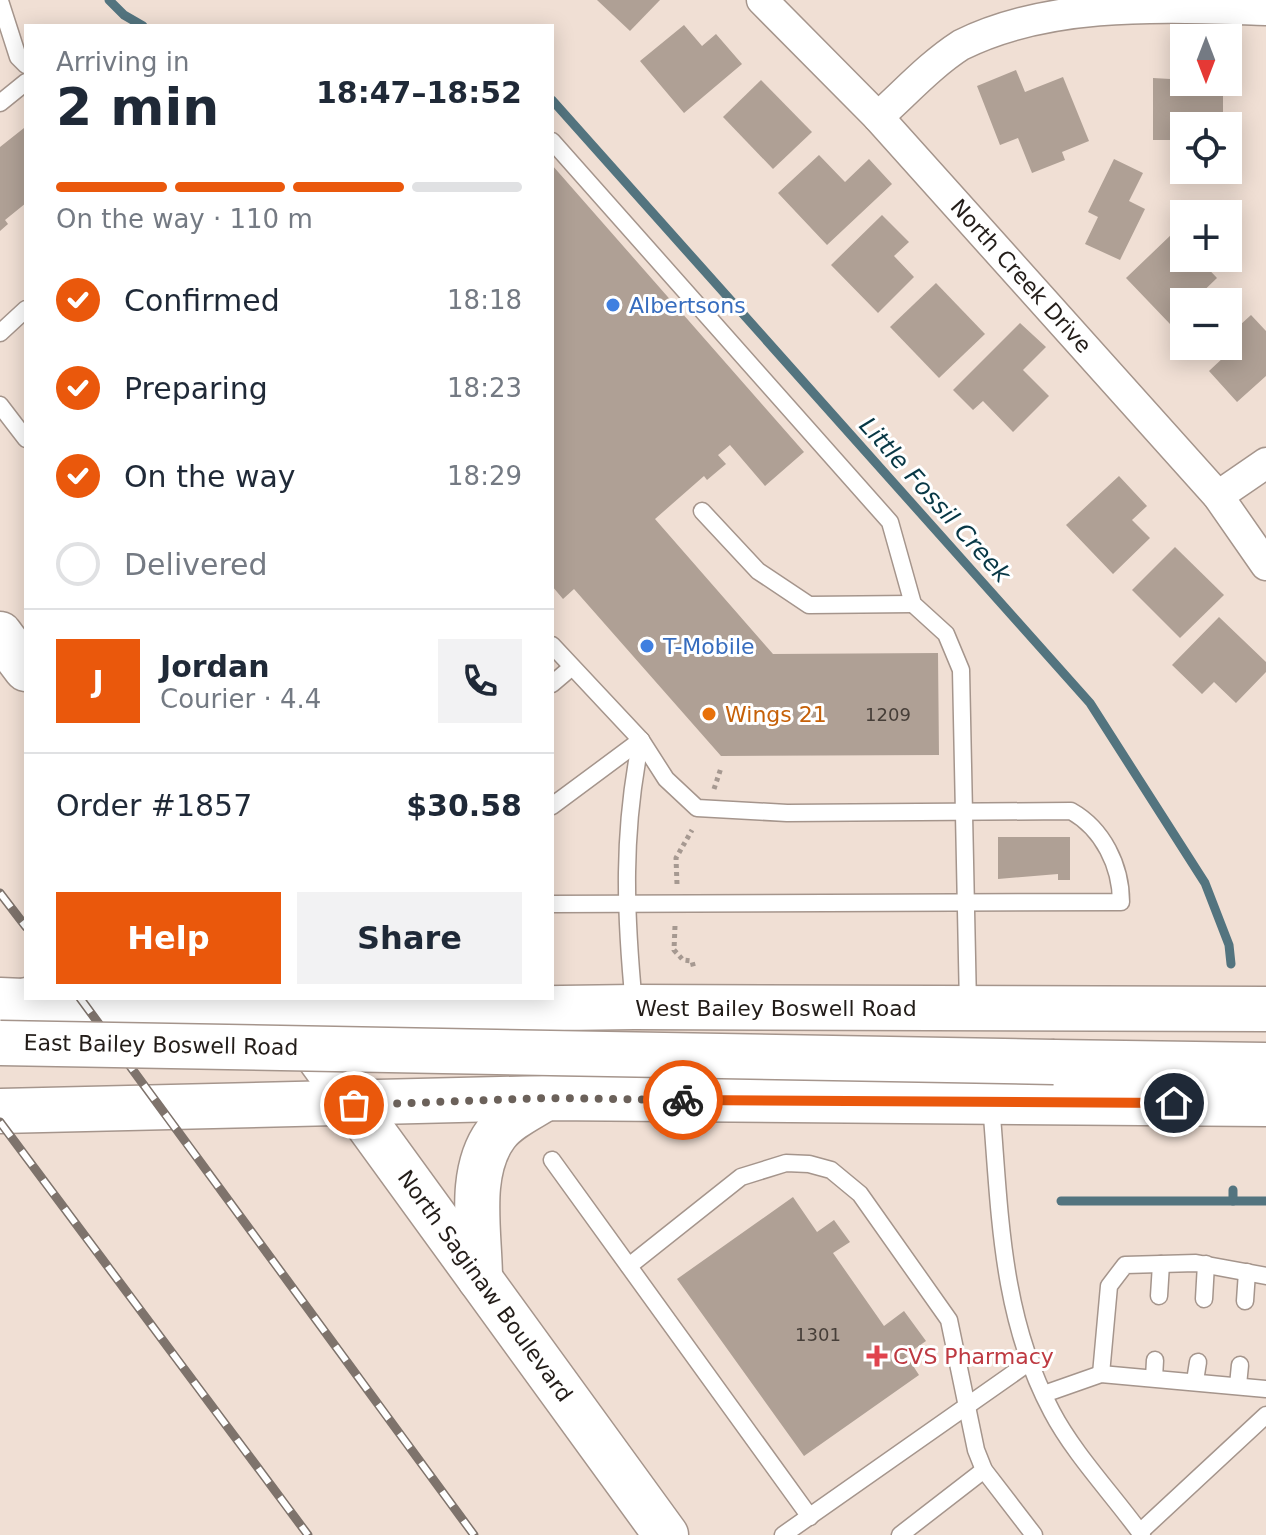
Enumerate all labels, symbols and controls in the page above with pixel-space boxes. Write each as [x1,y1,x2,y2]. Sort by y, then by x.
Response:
north arrow [1170,24,1242,96]
map controls [1170,24,1242,360]
text: Arriving in [56,47,190,77]
text: 18:47–18:52 [316,75,522,110]
text: 2 min [56,77,219,137]
button: locate [1170,112,1242,184]
street label: North Creek Drive [945,194,1097,358]
button: + [1170,200,1242,272]
text: On the way · 110 m [56,204,313,234]
icon: check [56,278,100,322]
text: Confirmed [124,283,280,318]
text: 18:18 [447,285,522,315]
button: − [1170,288,1242,360]
place label: Albertsons [629,293,746,318]
marker: Albertsons [604,296,622,314]
icon: check [56,366,100,410]
text: Preparing [124,371,268,406]
text: 18:23 [447,373,522,403]
water label: Little Fossil Creek [854,412,1017,589]
icon: check [56,454,100,498]
text: On the way [124,459,296,494]
text: 18:29 [447,461,522,491]
text: Delivered [124,547,268,582]
place label: T-Mobile [662,634,755,659]
marker: T-Mobile [638,637,656,655]
button: phone [438,639,522,723]
text: Jordan [160,649,270,684]
text: J [92,664,104,699]
text: Courier · 4.4 [160,684,321,714]
place label: Wings 21 [725,702,827,727]
house number: 1209 [865,704,911,725]
marker: Wings 21 [700,705,718,723]
text: Order #1857 [56,788,252,823]
text: $30.58 [406,788,522,823]
button: Help [56,892,281,984]
button: Share [297,892,522,984]
street label: West Bailey Boswell Road [635,996,917,1021]
street label: East Bailey Boswell Road [23,1030,299,1060]
courier [643,1060,723,1140]
pin [1140,1069,1208,1137]
pin [320,1071,388,1139]
icon: bike [661,1078,705,1122]
icon: home [1152,1081,1196,1125]
icon: bag [332,1083,376,1127]
street label: North Saginaw Boulevard [393,1165,577,1407]
house number: 1301 [795,1324,841,1345]
place label: CVS Pharmacy [893,1344,1054,1369]
marker: CVS Pharmacy [868,1347,886,1365]

